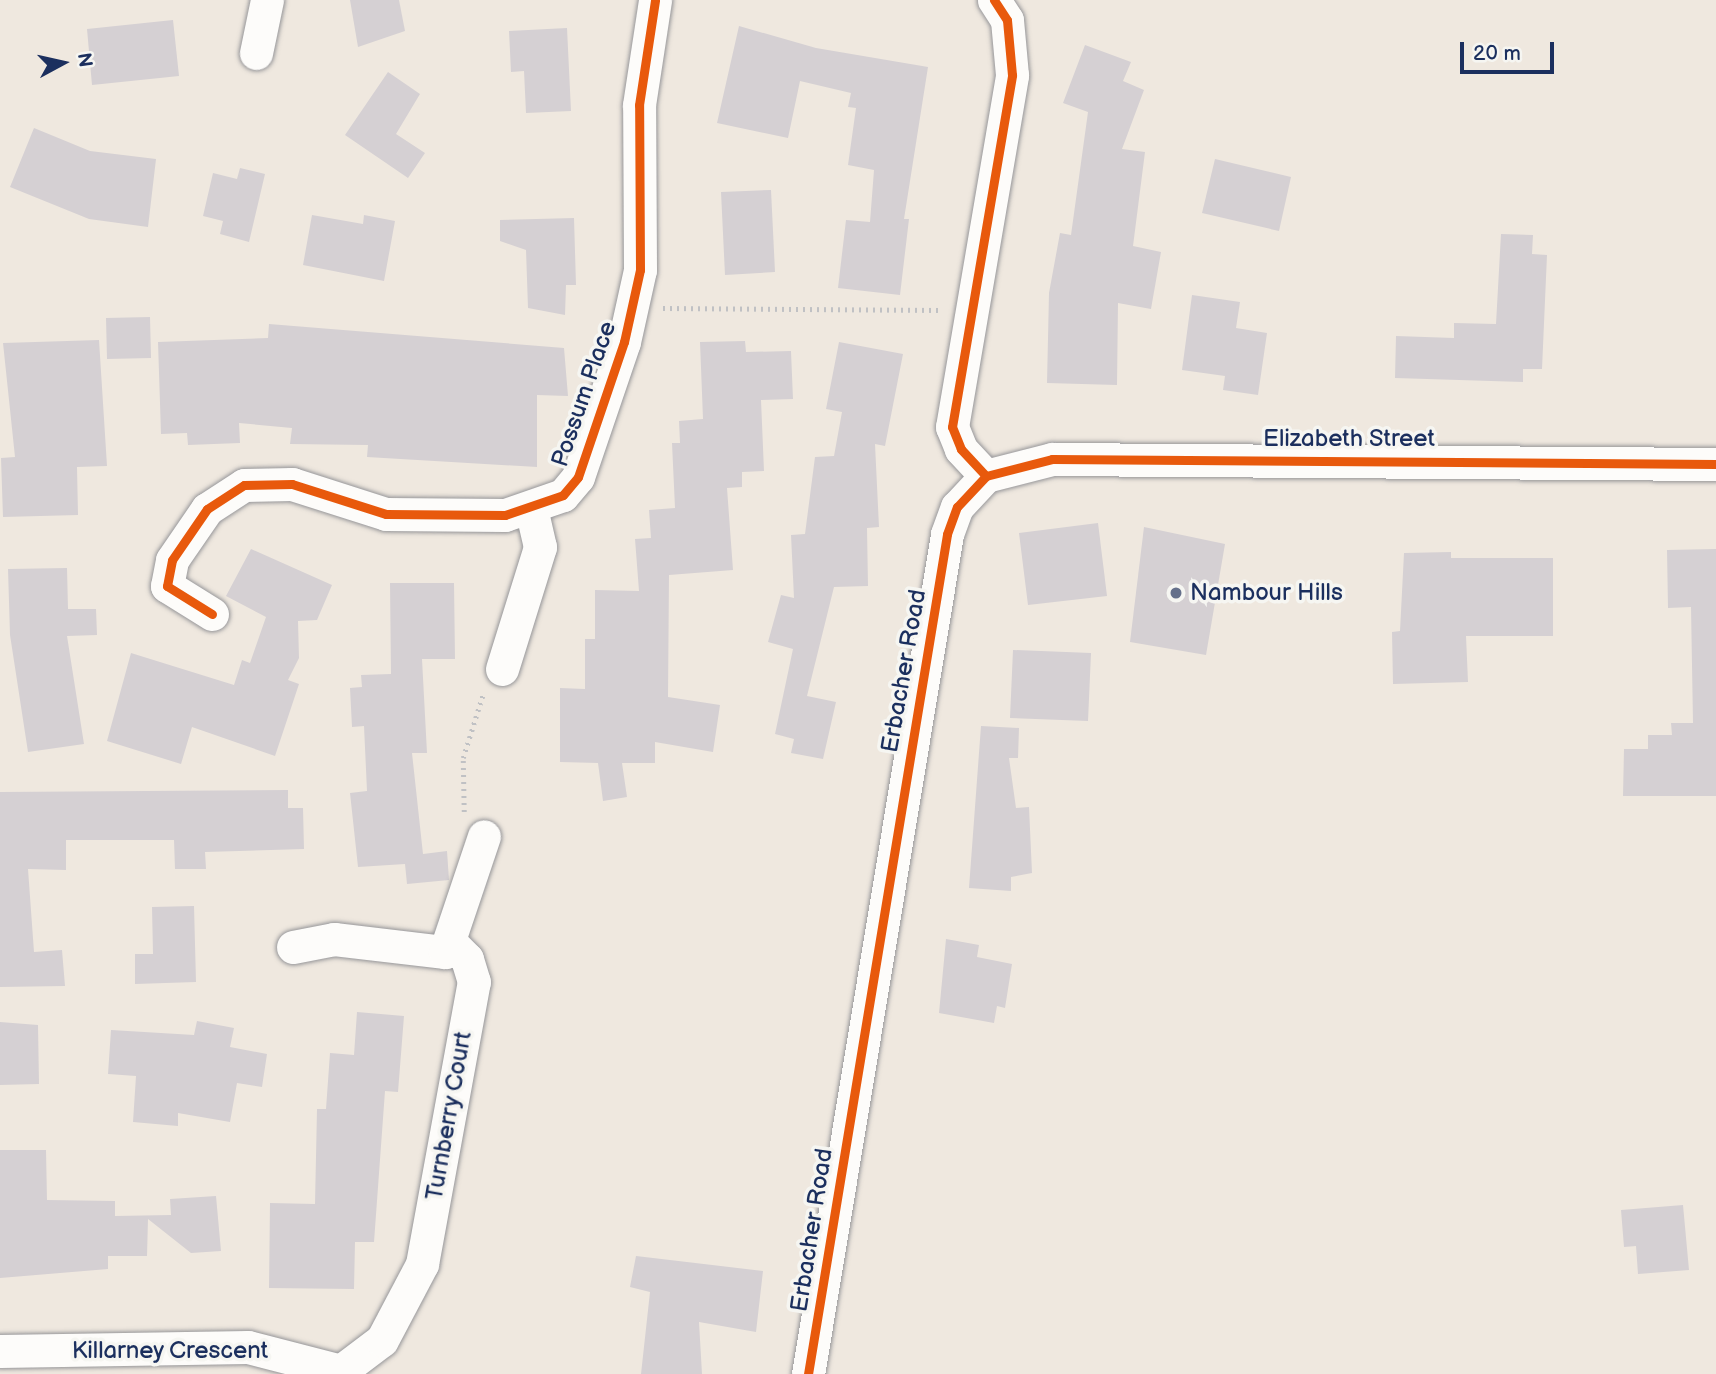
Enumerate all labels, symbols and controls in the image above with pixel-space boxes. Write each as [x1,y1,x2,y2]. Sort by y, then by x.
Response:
north arrow [28,28,98,98]
scale bar [1464,28,1558,72]
text: 20 m [1473,41,1521,66]
text: N [72,51,97,69]
street label: Possum Place [546,317,622,471]
street label: Elizabeth Street [1263,425,1435,453]
place label: Nambour Hills [1190,579,1343,607]
marker: Nambour Hills [1168,585,1184,601]
street label: Erbacher Road [875,587,933,755]
street label: Turnberry Court [420,1029,478,1203]
street label: Erbacher Road [785,1146,839,1314]
street label: Killarney Crescent [71,1337,269,1365]

